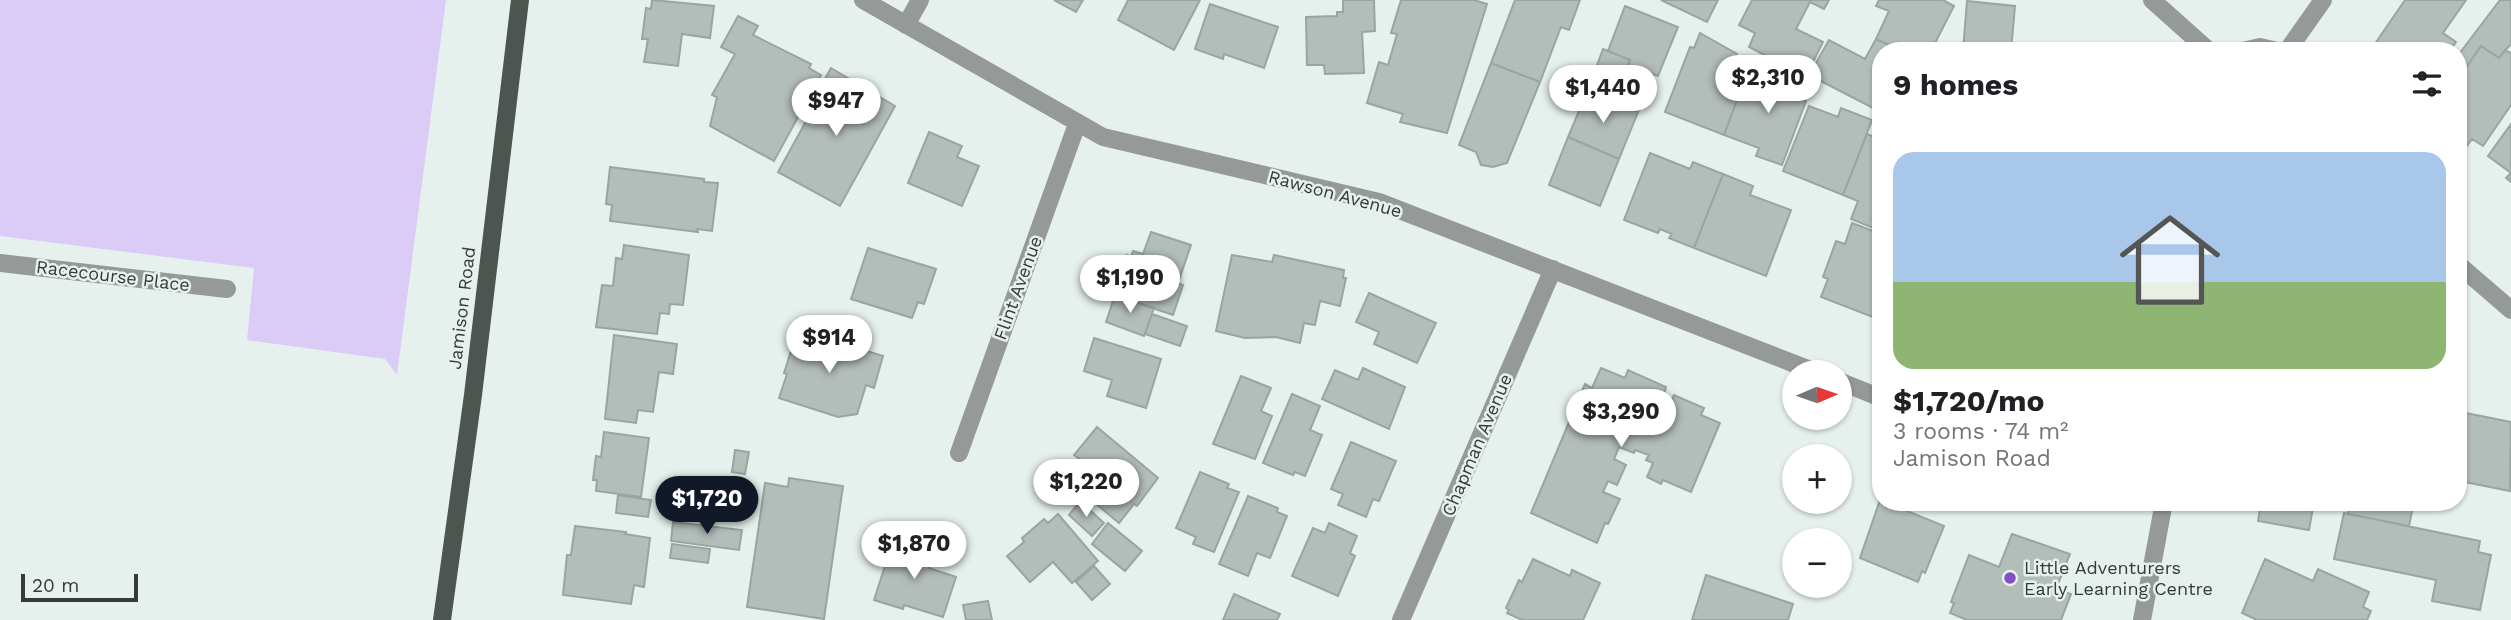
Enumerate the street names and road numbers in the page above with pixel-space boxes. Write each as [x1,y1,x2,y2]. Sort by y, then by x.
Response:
street label: Rawson Avenue [1266,166,1404,221]
street label: Flint Avenue [989,233,1046,343]
street label: Jamison Road [444,245,479,371]
street label: Racecourse Place [35,256,191,295]
street label: Chapman Avenue [1437,370,1516,519]

